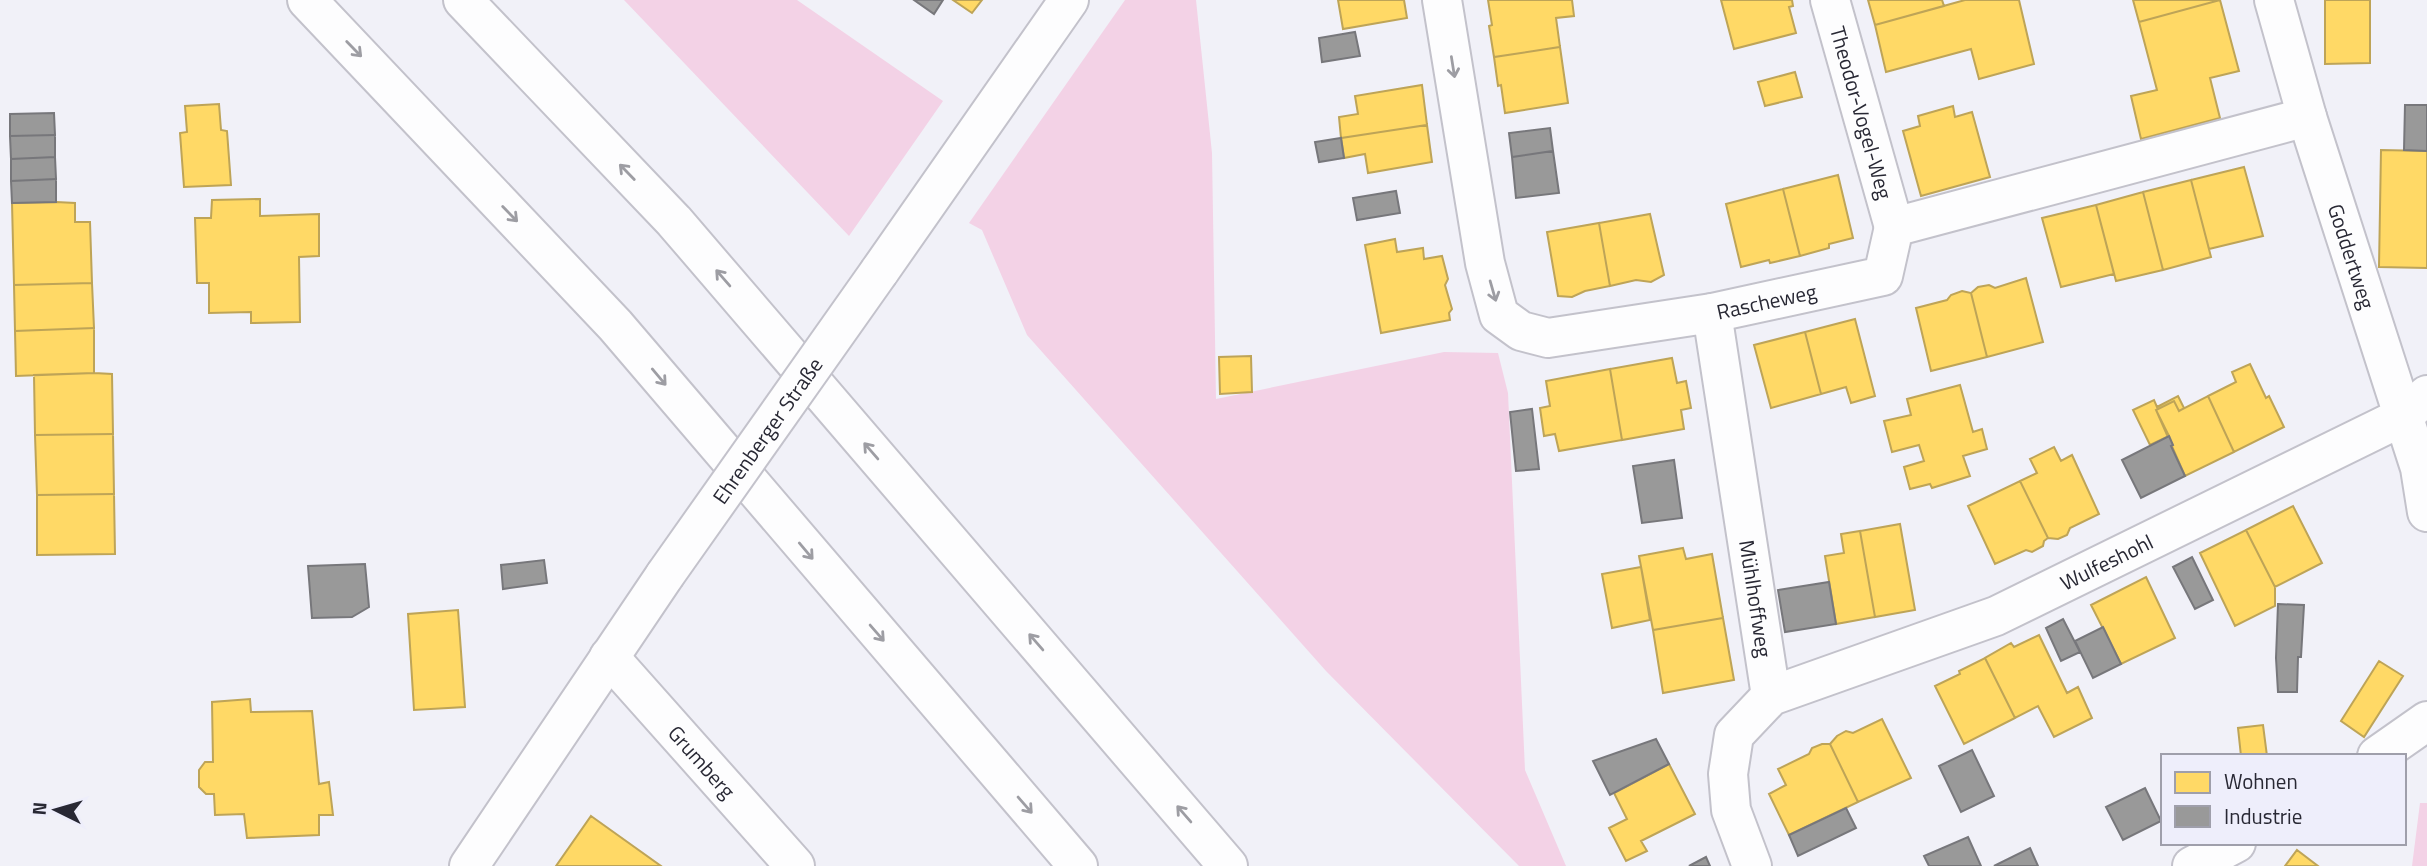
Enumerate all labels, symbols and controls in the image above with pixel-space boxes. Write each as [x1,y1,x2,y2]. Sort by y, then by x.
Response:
street label: Theodor-Vogel-Weg [1822,22,1901,203]
one-way arrow [345,41,362,58]
one-way arrow [1447,55,1460,78]
one-way arrow [619,163,636,180]
street label: Goddertweg [2320,200,2384,313]
one-way arrow [502,206,519,223]
one-way arrow [715,269,731,287]
street label: Rascheweg [1713,275,1820,328]
one-way arrow [1487,280,1500,302]
street label: Ehrenberger Straße [704,351,830,510]
one-way arrow [651,368,667,386]
one-way arrow [863,442,879,460]
street label: Wulfeshohl [2055,525,2158,598]
street label: Mühlhoffweg [1731,538,1781,660]
one-way arrow [798,541,814,559]
one-way arrow [869,623,885,641]
one-way arrow [1028,633,1044,651]
street label: Grumberg [661,718,744,805]
legend [2161,754,2406,845]
text: Wohnen [2224,765,2298,797]
north arrow [21,775,91,845]
one-way arrow [1017,796,1033,814]
text: Industrie [2224,800,2302,832]
text: N [24,801,54,816]
one-way arrow [1176,806,1192,824]

